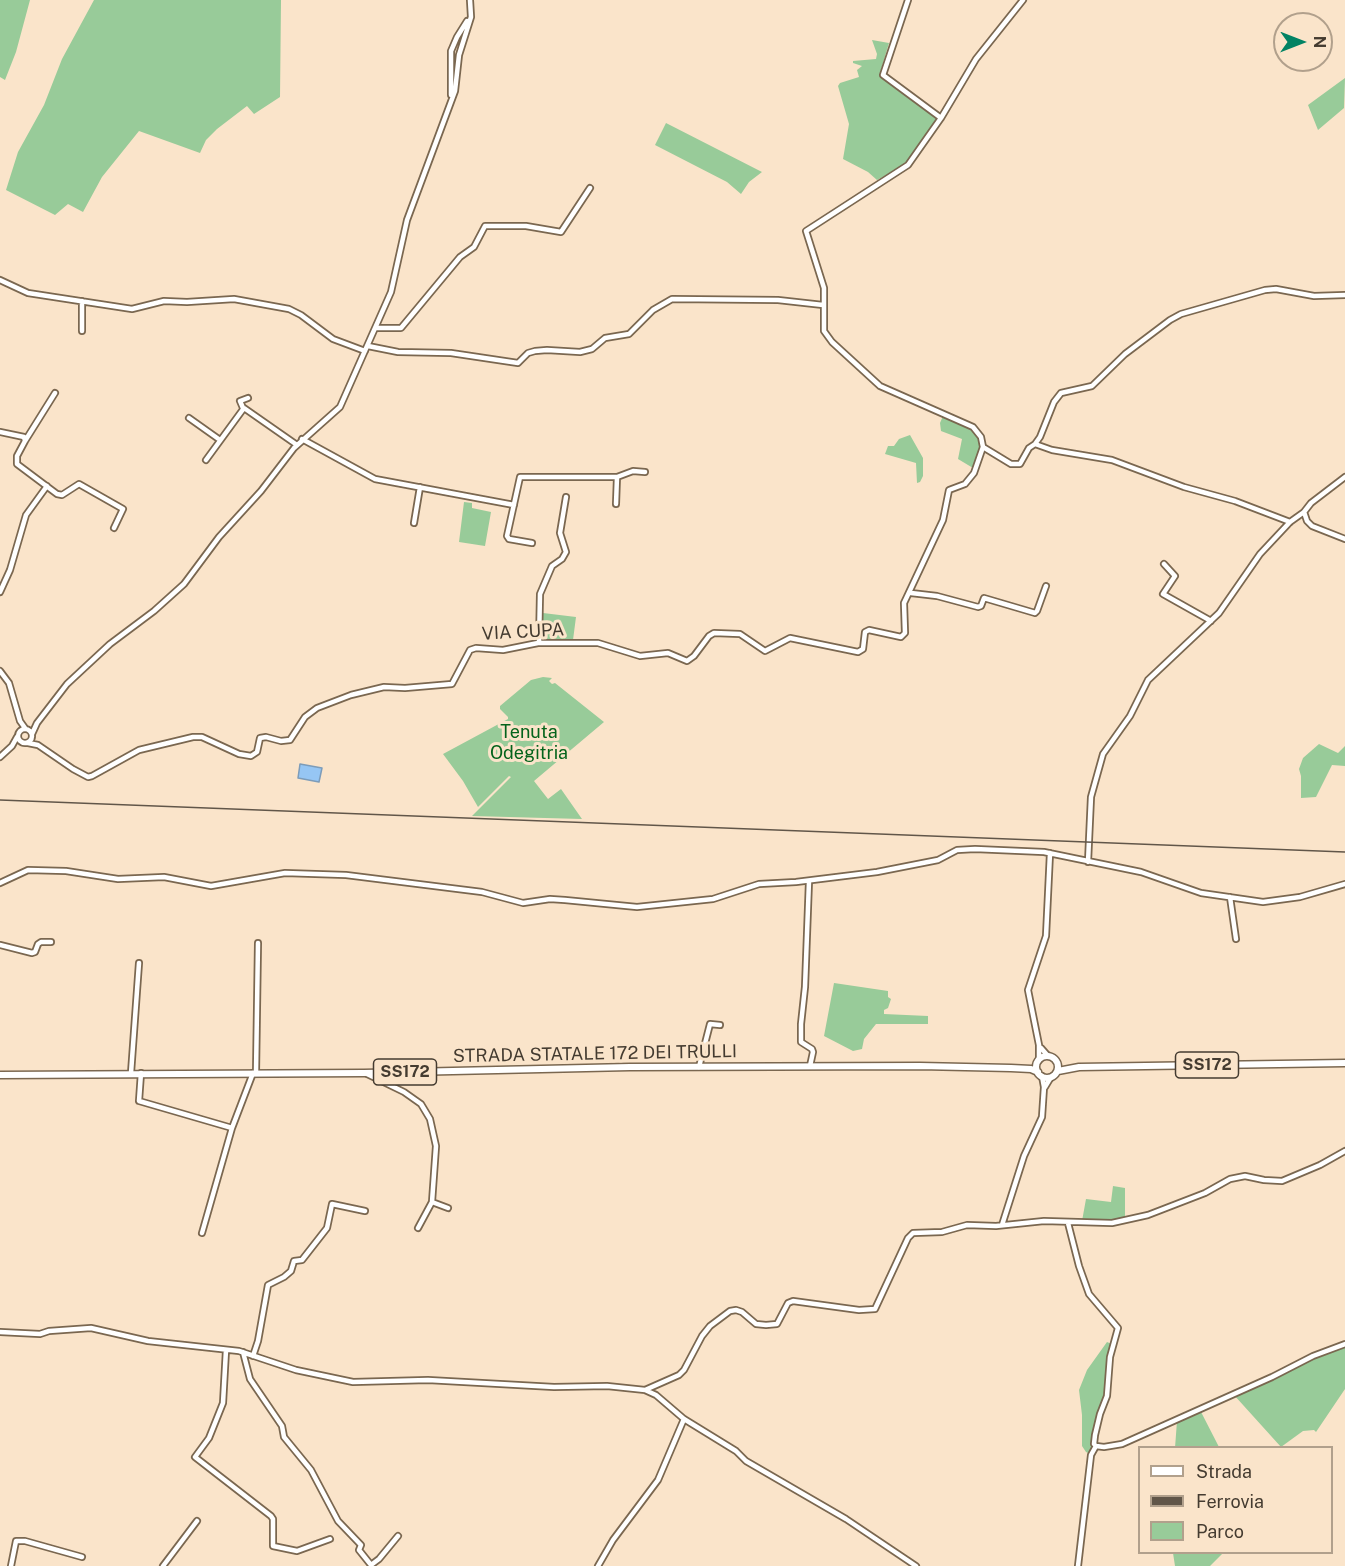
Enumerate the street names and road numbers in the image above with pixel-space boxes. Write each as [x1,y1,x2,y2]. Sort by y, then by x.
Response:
street label: VIA CUPA [481,619,565,645]
street label: STRADA STATALE 172 DEI TRULLI [453,1041,737,1067]
road number: SS172 [1176,1052,1238,1078]
road number: SS172 [374,1059,436,1085]

